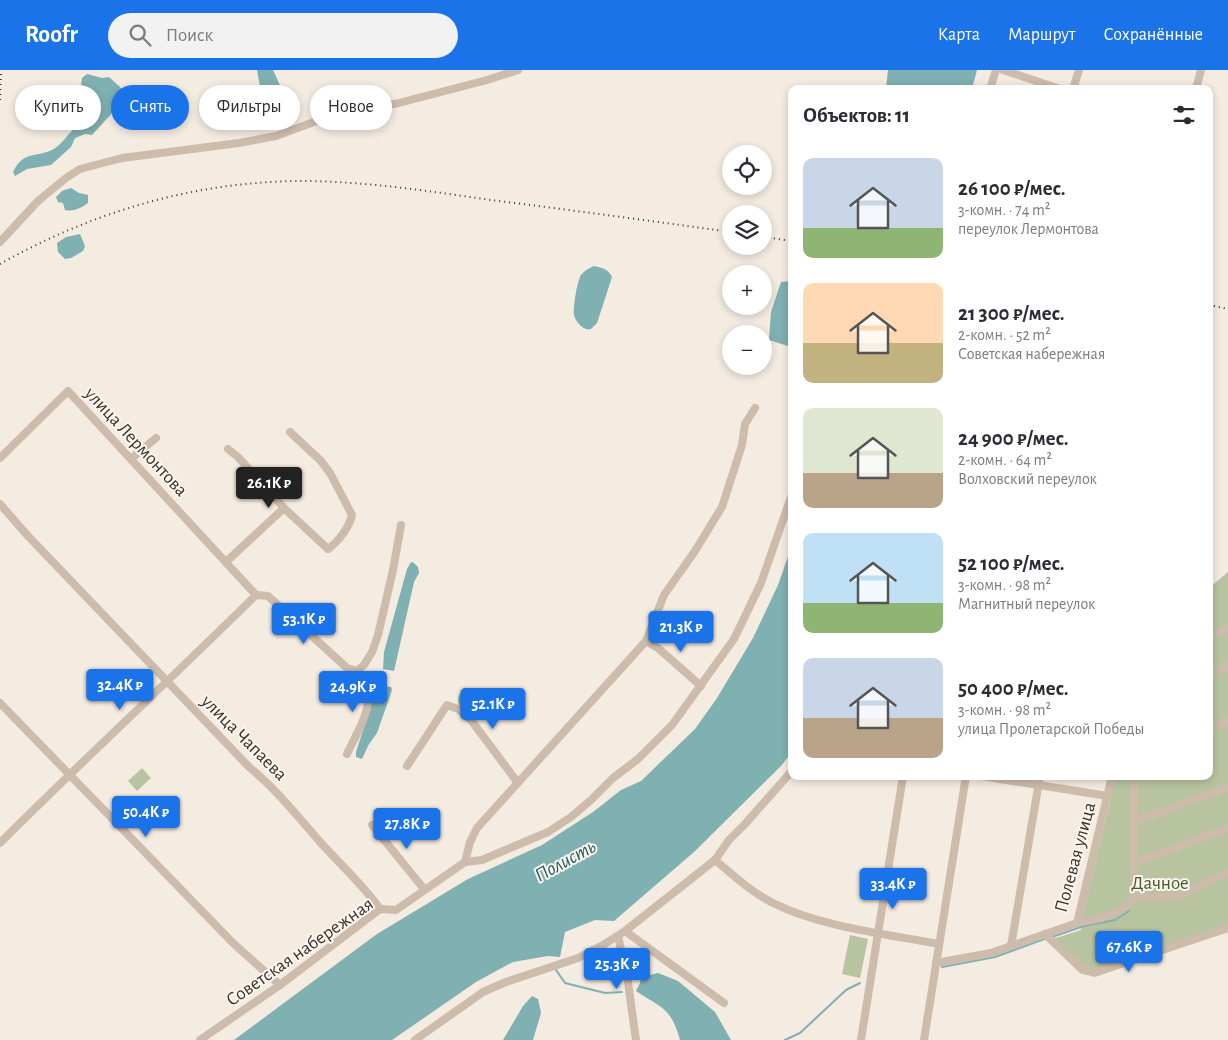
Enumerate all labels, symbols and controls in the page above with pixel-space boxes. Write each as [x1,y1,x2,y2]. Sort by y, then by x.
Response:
search box [108,13,458,58]
icon: search [126,21,154,49]
text: Roofr [25,23,78,47]
text: Поиск [166,26,213,45]
text: Карта [938,26,980,44]
text: Маршрут [1008,26,1076,44]
text: Сохранённые [1104,26,1203,44]
chip: Купить [15,85,101,130]
chip: Снять [111,85,189,130]
chip: Фильтры [199,85,300,130]
chip: Новое [310,85,392,130]
icon: filters [1170,101,1198,129]
text: Объектов: 11 [803,105,910,126]
map controls [722,145,772,375]
button: locate [722,145,772,195]
icon: home [843,178,903,238]
text: 26 100 ₽/мес. [958,178,1066,199]
text: 3-комн. · 74 m² [958,202,1050,218]
button: layers [722,205,772,255]
text: переулок Лермонтова [958,221,1099,237]
button: + [722,265,772,315]
icon: home [843,303,903,363]
text: 21 300 ₽/мес. [958,303,1064,324]
button: − [722,325,772,375]
text: 2-комн. · 52 m² [958,327,1051,343]
text: Советская набережная [958,346,1105,362]
street label: улица Лермонтова [80,383,191,500]
icon: home [843,428,903,488]
text: 24 900 ₽/мес. [958,428,1069,449]
text: 2-комн. · 64 m² [958,452,1052,468]
pin: 26.1K ₽ [223,466,315,509]
text: Волховский переулок [958,471,1097,487]
text: 26.1K ₽ [247,475,291,491]
icon: home [843,553,903,613]
text: 52 100 ₽/мес. [958,553,1064,574]
text: 3-комн. · 98 m² [958,577,1051,593]
text: Магнитный переулок [958,596,1095,612]
pin: 53.1K ₽ [258,602,350,645]
pin: 21.3K ₽ [635,610,727,653]
text: 53.1K ₽ [283,611,325,627]
text: 21.3K ₽ [659,619,703,635]
pin: 32.4K ₽ [74,668,166,711]
pin: 24.9K ₽ [307,670,399,713]
text: 32.4K ₽ [97,677,143,693]
icon: home [843,678,903,738]
text: 50 400 ₽/мес. [958,678,1069,699]
text: 24.9K ₽ [330,679,376,695]
pin: 52.1K ₽ [447,688,539,730]
street label: улица Чапаева [197,691,291,785]
text: 52.1K ₽ [471,696,515,712]
text: 3-комн. · 98 m² [958,702,1051,718]
text: улица Пролетарской Победы [958,721,1144,737]
pin: 50.4K ₽ [100,796,192,838]
street label: Полевая улица [1052,800,1099,915]
text: 50.4K ₽ [123,804,169,820]
pin: 27.8K ₽ [361,808,453,850]
text: 27.8K ₽ [384,816,430,832]
water label: Полисть [532,836,599,886]
pin: 33.4K ₽ [847,868,939,910]
park label: Дачное [1131,874,1189,893]
text: 33.4K ₽ [871,876,915,892]
street label: Советская набережная [223,894,377,1010]
pin: 67.6K ₽ [1083,930,1175,973]
text: 67.6K ₽ [1106,939,1152,955]
pin: 25.3K ₽ [571,948,663,990]
text: 25.3K ₽ [595,956,639,972]

